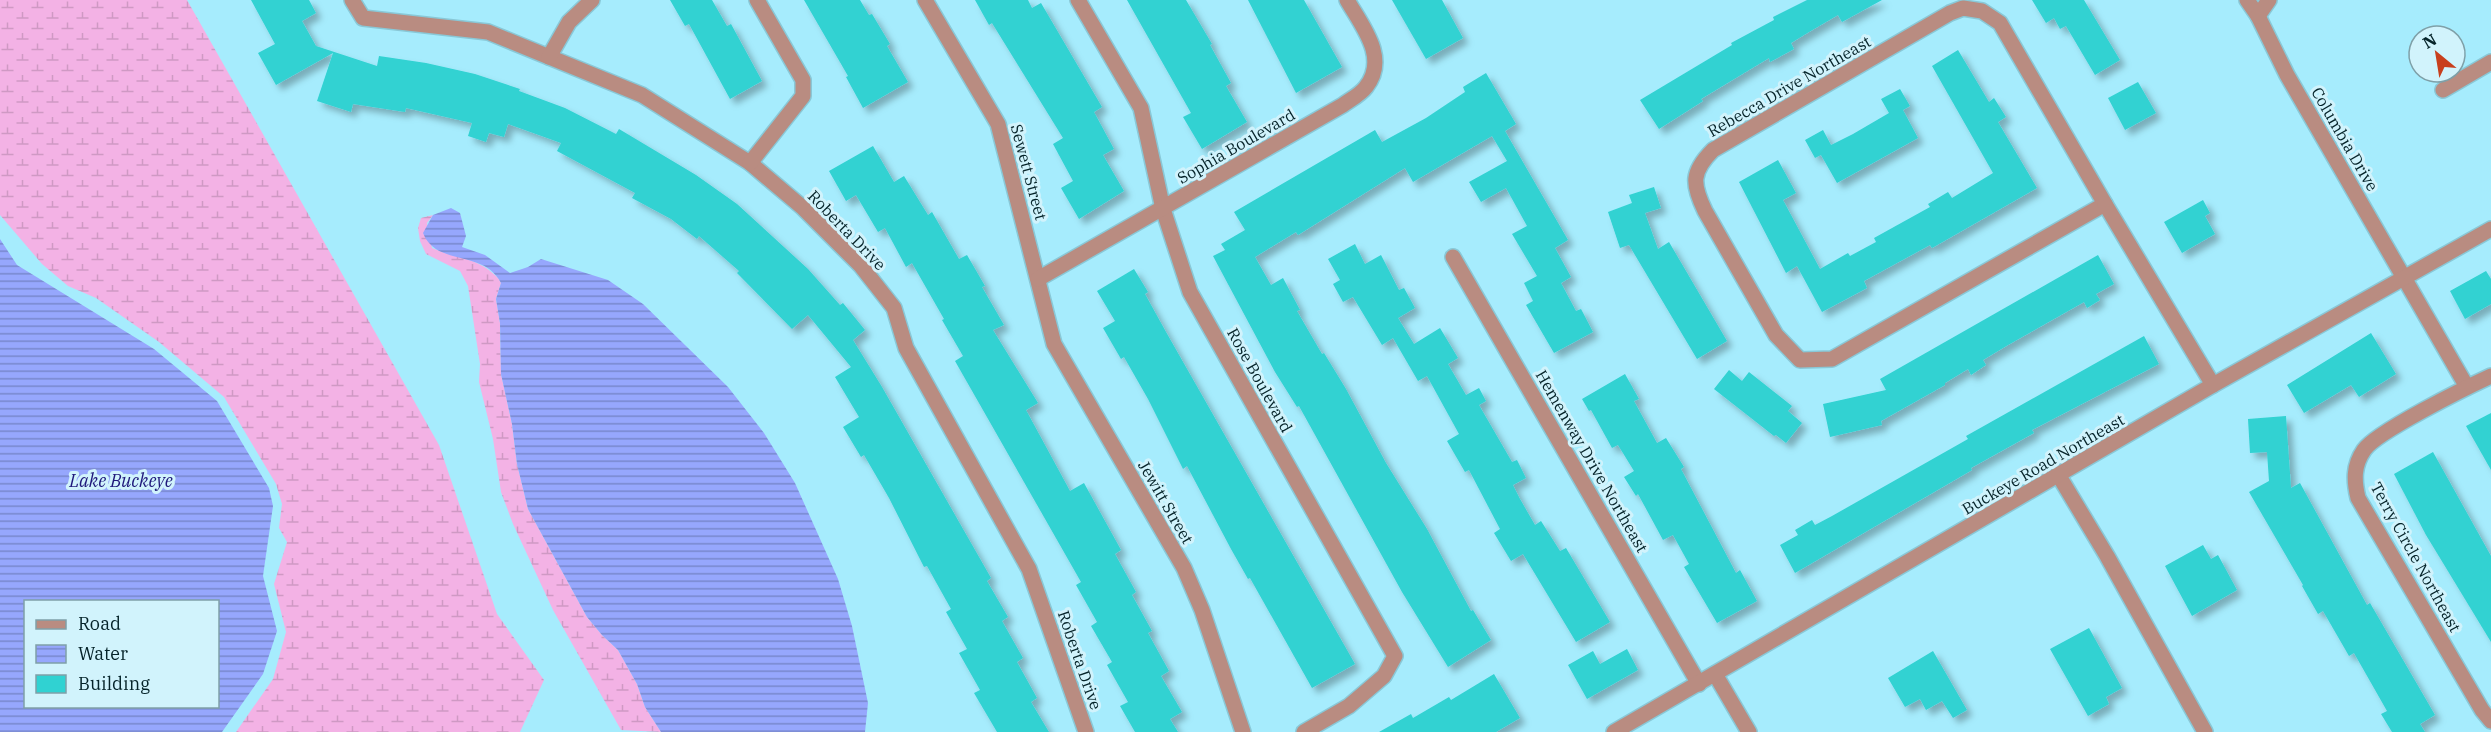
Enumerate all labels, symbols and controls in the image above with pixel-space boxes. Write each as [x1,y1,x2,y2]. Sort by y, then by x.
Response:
north arrow [2407,24,2467,84]
text: N [2419,29,2440,53]
street label: Rebecca Drive Northeast [1704,31,1875,141]
street label: Columbia Drive [2307,83,2383,195]
street label: Sophia Boulevard [1174,104,1299,188]
street label: Sewett Street [1007,122,1052,223]
street label: Roberta Drive [804,186,890,274]
street label: Rose Boulevard [1223,324,1297,436]
street label: Hemenway Drive Northeast [1531,366,1653,556]
street label: Buckeye Road Northeast [1958,409,2128,519]
street label: Jewitt Street [1134,457,1198,548]
water label: Lake Buckeye [68,469,173,492]
street label: Terry Circle Northeast [2366,479,2466,636]
legend [24,600,219,708]
street label: Roberta Drive [1054,608,1106,712]
text: Road [78,612,121,635]
text: Water [78,642,128,665]
text: Building [78,672,150,695]

